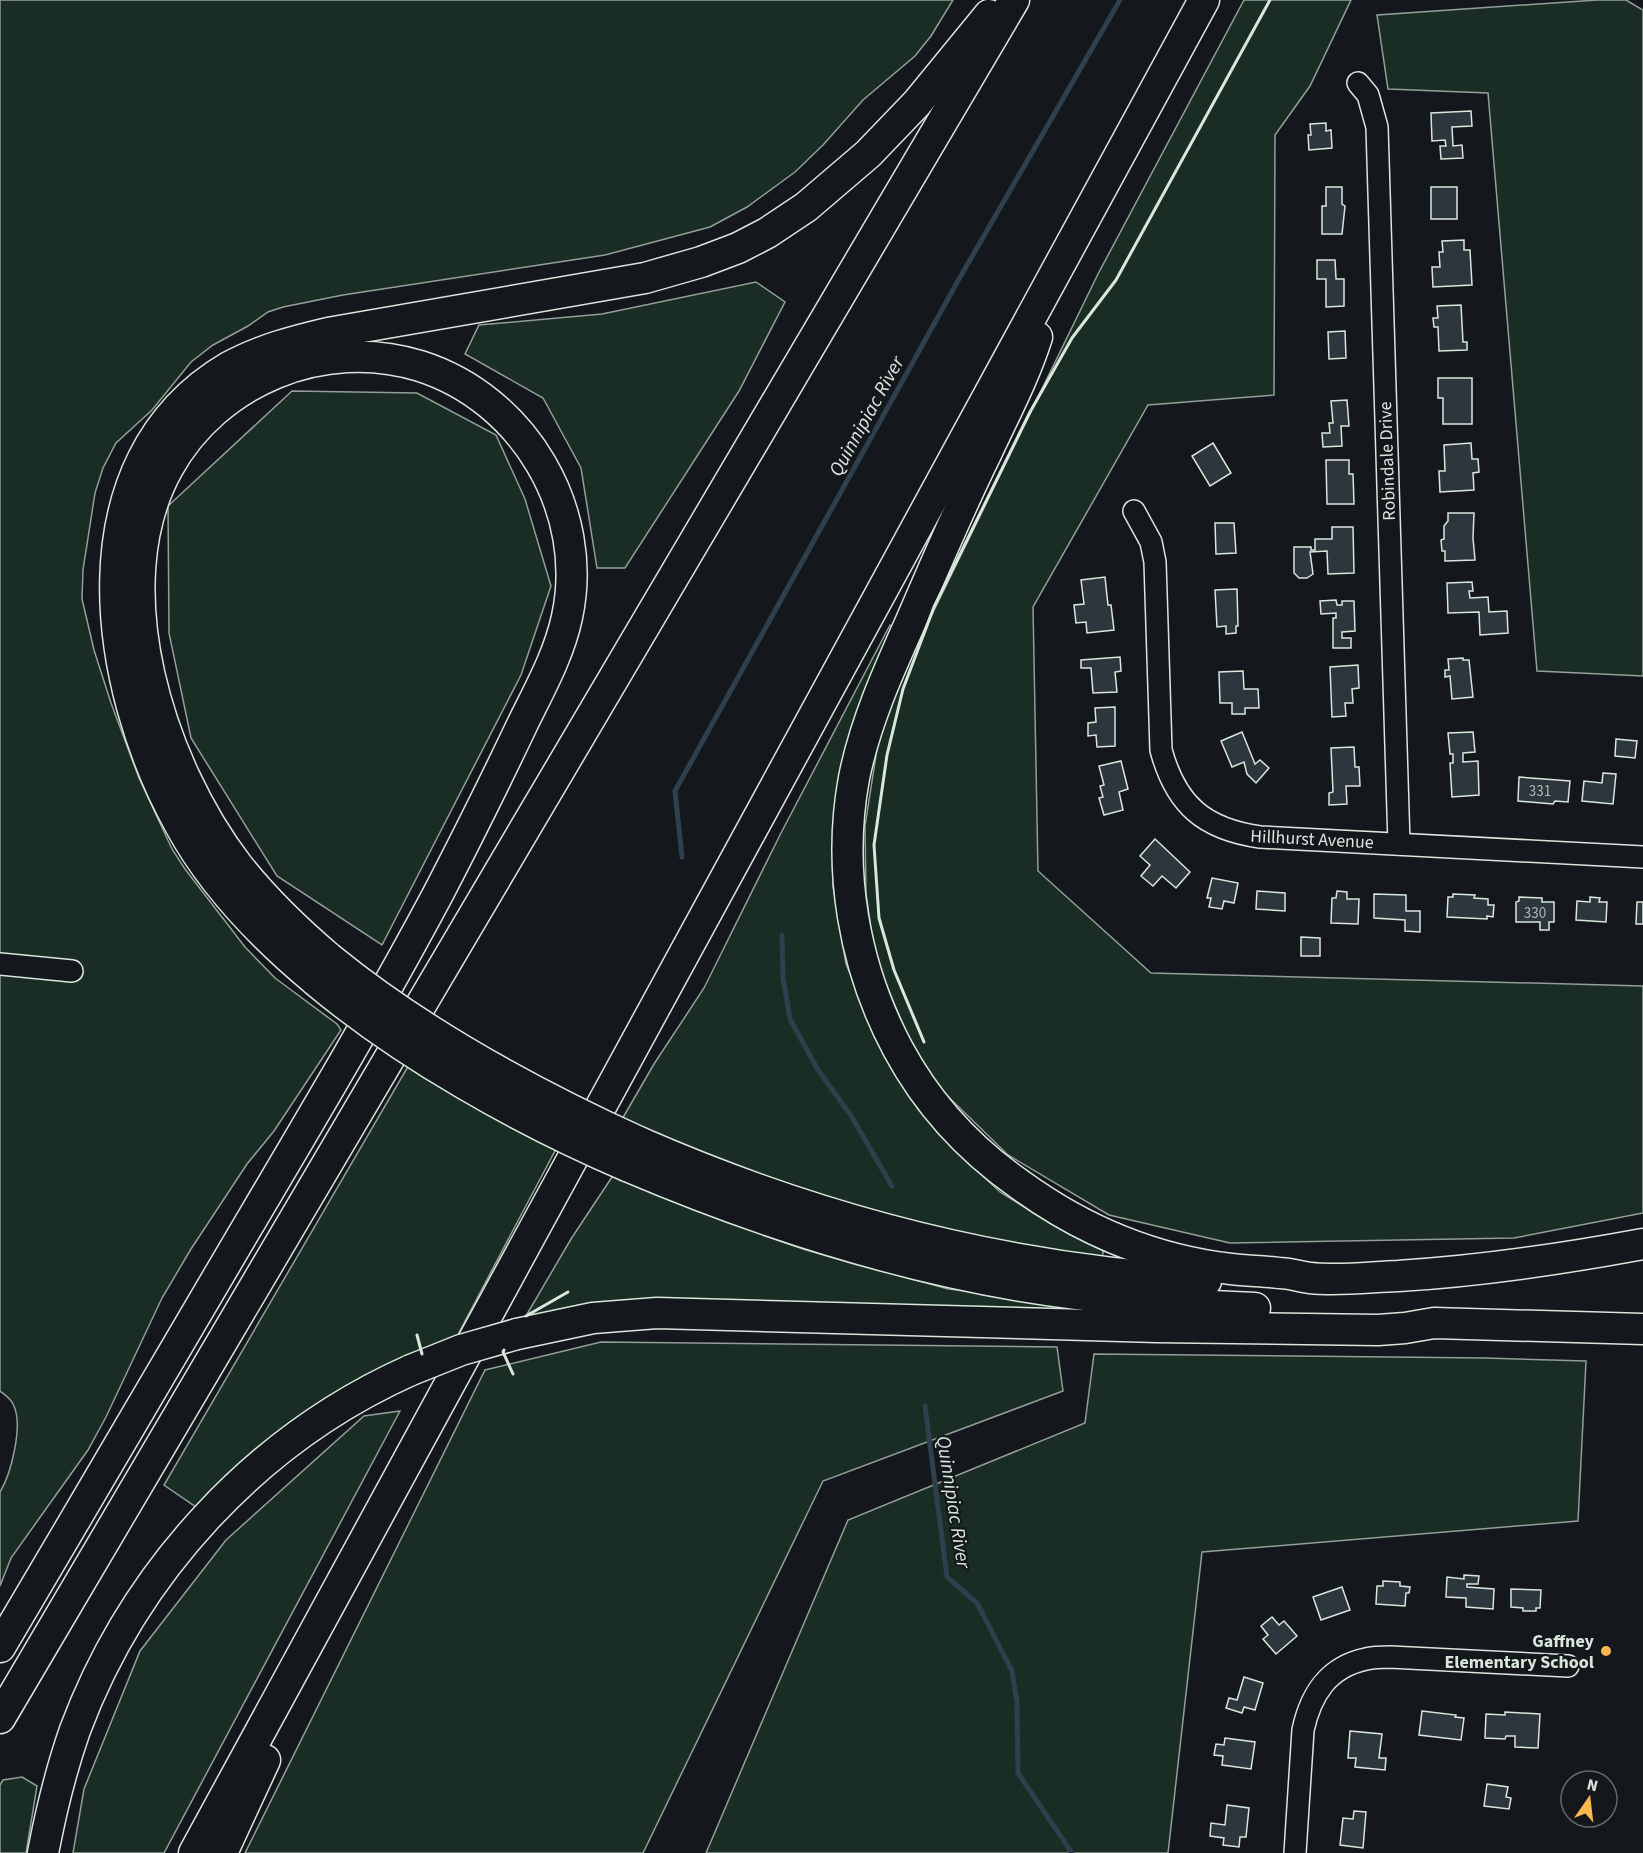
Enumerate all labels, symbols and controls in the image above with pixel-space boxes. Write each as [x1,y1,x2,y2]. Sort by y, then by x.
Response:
water label: Quinnipiac River [822,350,912,482]
street label: Robindale Drive [1373,401,1402,521]
house number: 331 [1529,781,1551,802]
street label: Hillhurst Avenue [1250,824,1374,855]
house number: 330 [1524,903,1546,924]
water label: Quinnipiac River [929,1434,977,1571]
place label: Gaffney Elementary School [1444,1629,1595,1675]
marker: Gaffney Elementary School [1599,1644,1613,1658]
north arrow [1559,1769,1619,1829]
text: N [1585,1773,1600,1797]

